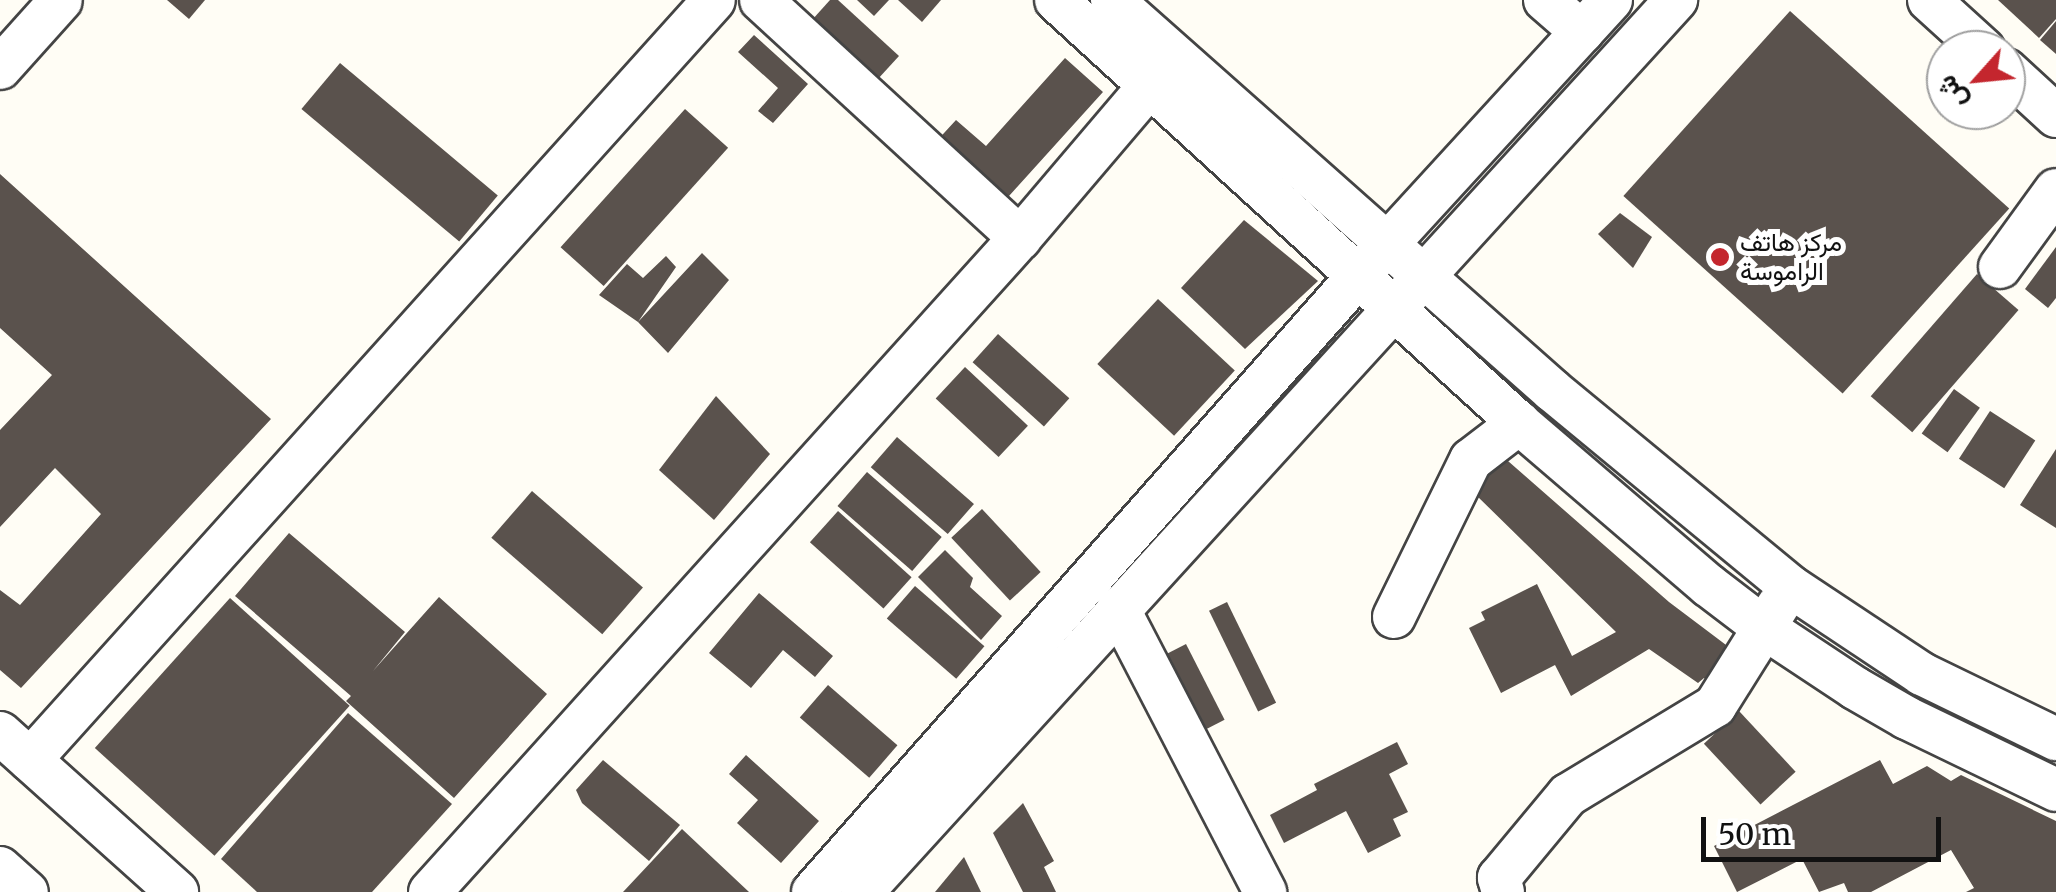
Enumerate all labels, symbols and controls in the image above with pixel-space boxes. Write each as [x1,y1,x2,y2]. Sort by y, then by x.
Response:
north arrow [1926,30,2026,130]
text: ش [1927,70,1975,116]
place label: مركز هاتف الراموسة [1740,228,1842,287]
marker: مركز هاتف الراموسة [1709,246,1731,268]
scale bar [1706,797,1946,859]
text: 50 m [1718,815,1791,853]

